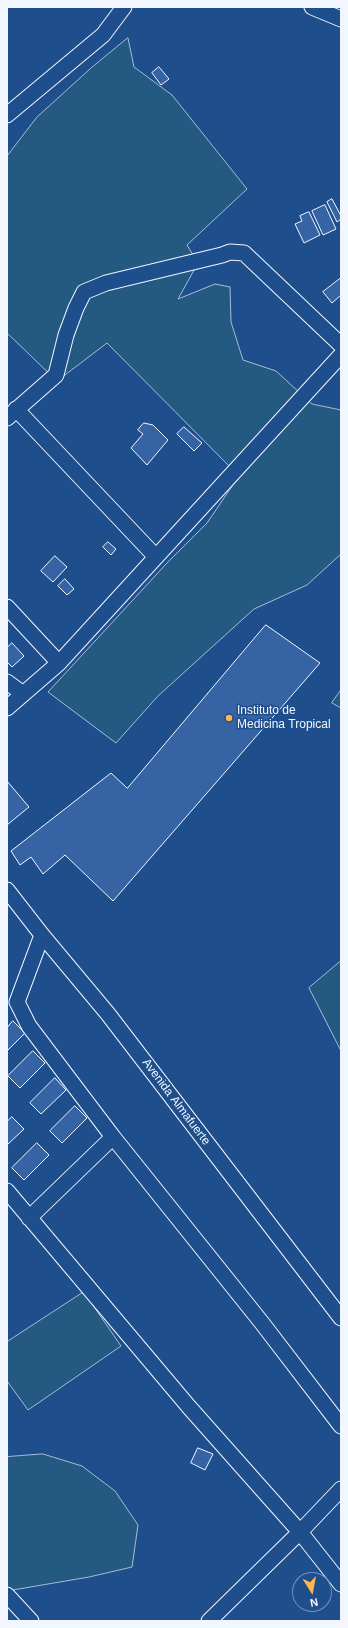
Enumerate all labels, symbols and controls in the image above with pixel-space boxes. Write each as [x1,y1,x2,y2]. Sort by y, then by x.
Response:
place label: Instituto de Medicina Tropical [237,704,331,732]
marker: Instituto de Medicina Tropical [224,713,234,723]
street label: Avenida Almafuerte [139,1056,213,1148]
north arrow [292,1572,332,1612]
text: N [309,1596,319,1609]

